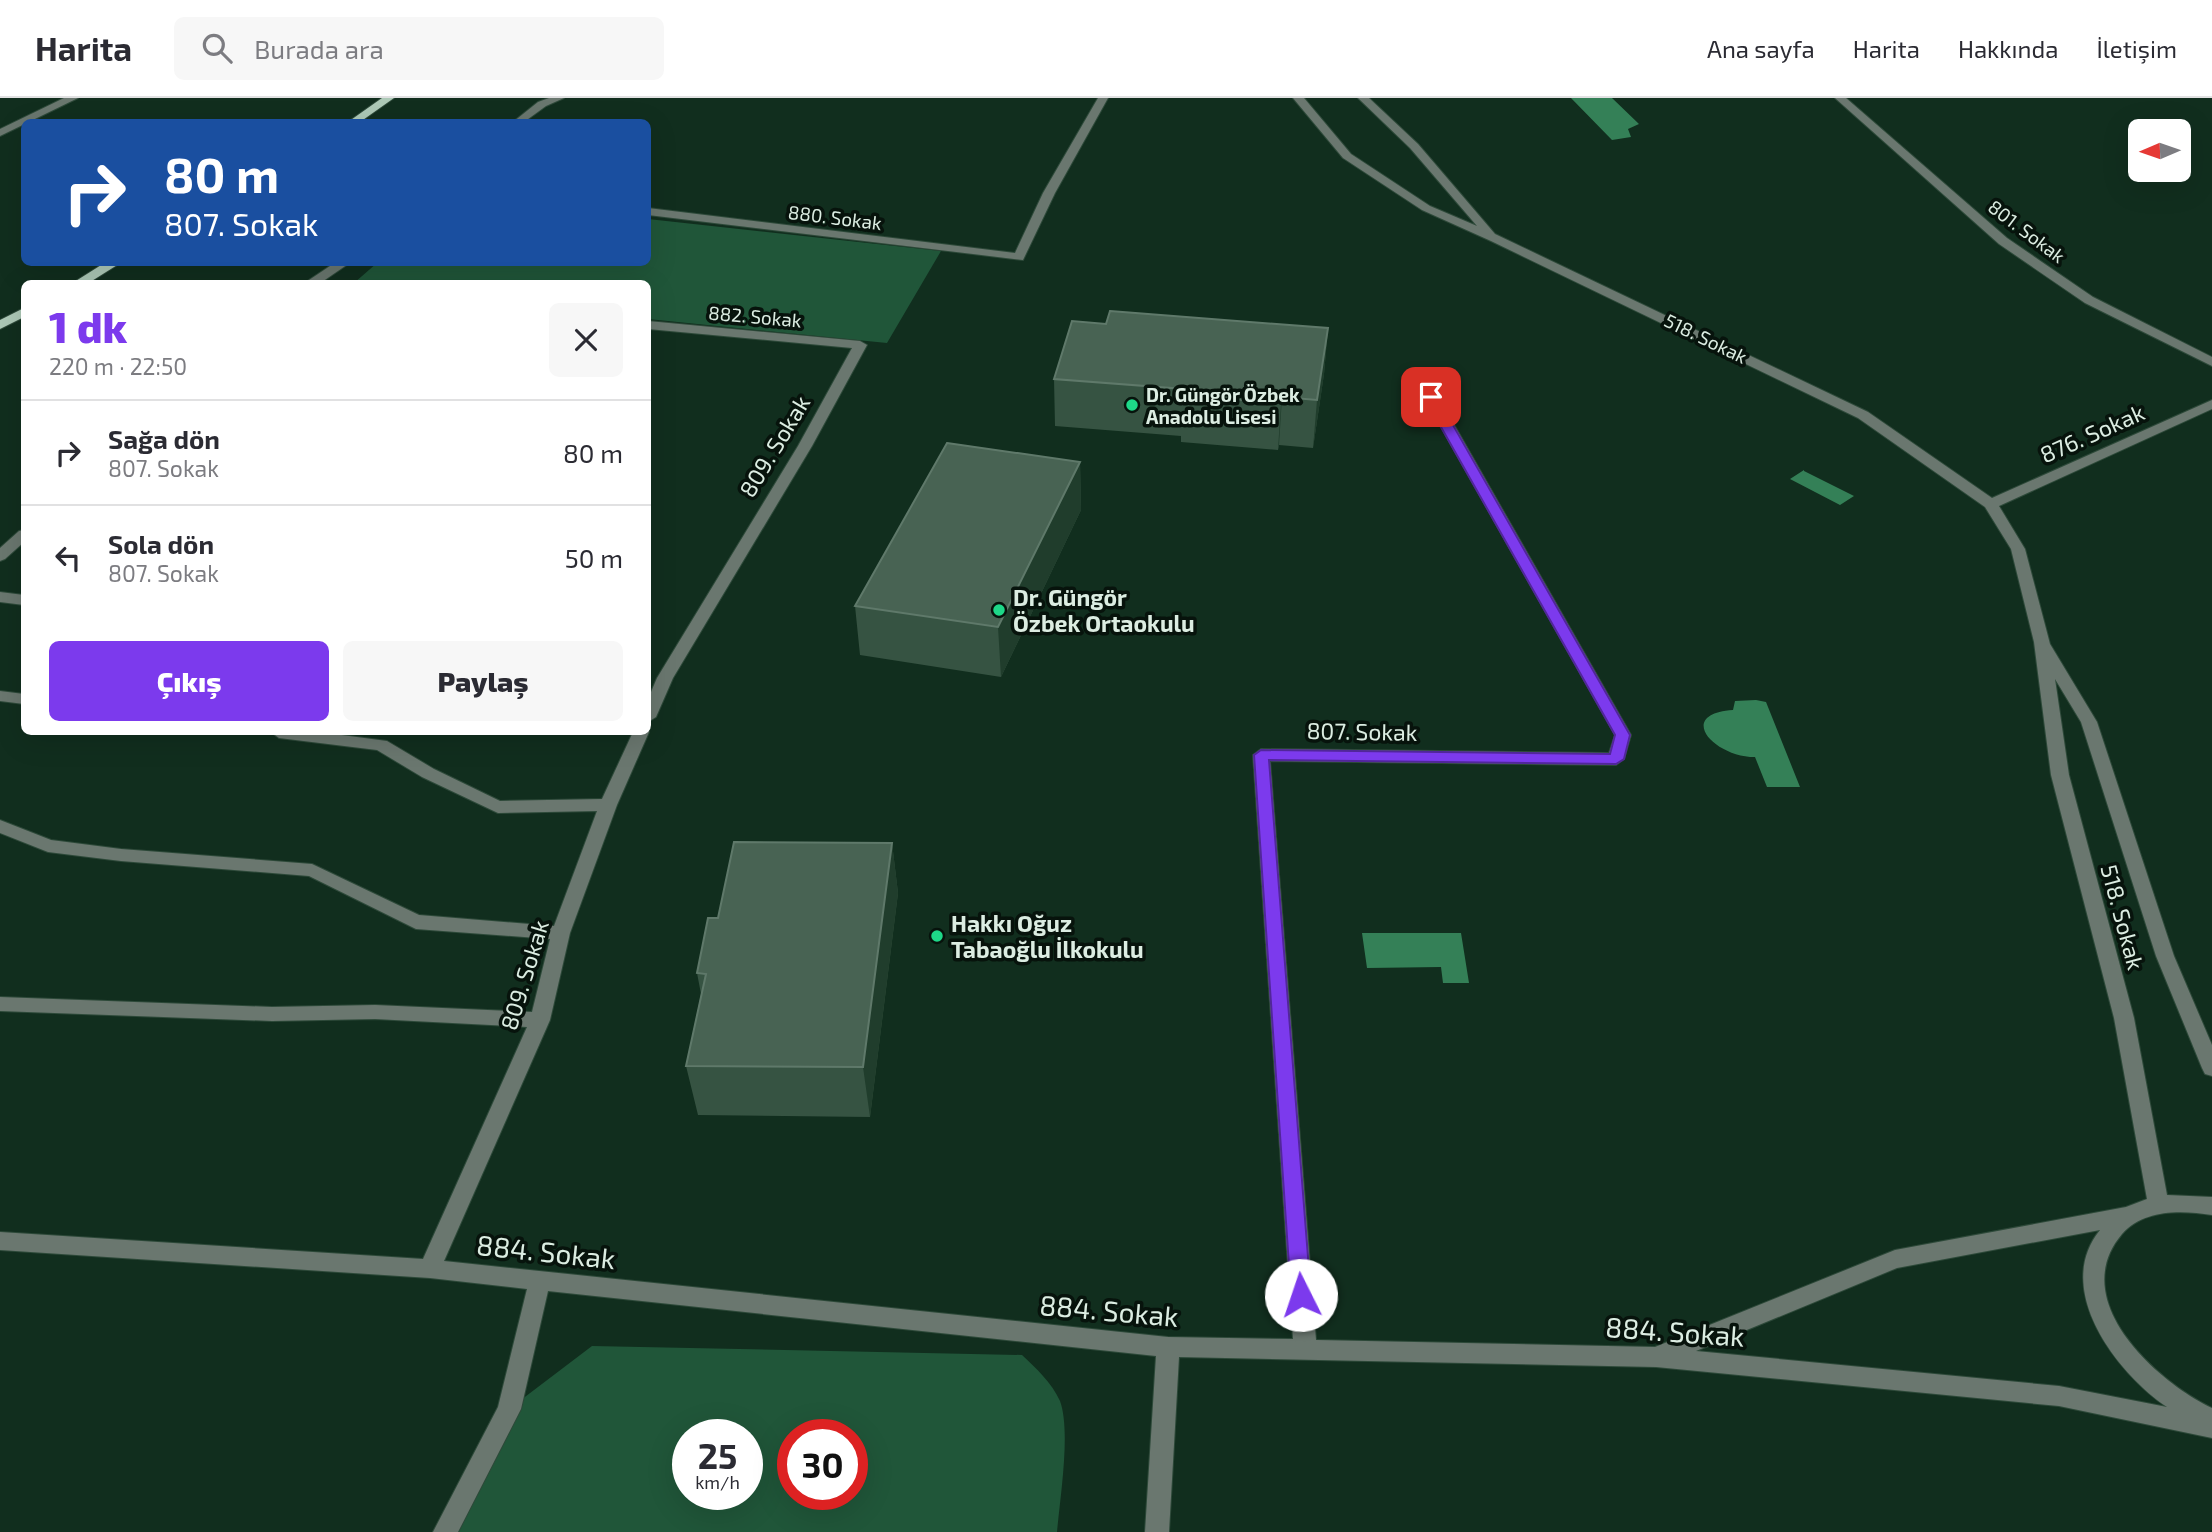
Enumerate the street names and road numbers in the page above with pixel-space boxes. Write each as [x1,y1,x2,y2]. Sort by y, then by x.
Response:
street label: 801. Sokak [1984,195,2070,268]
street label: 880. Sokak [787,200,884,234]
street label: 882. Sokak [707,300,803,332]
street label: 518. Sokak [1661,308,1751,368]
street label: 809. Sokak [733,390,815,502]
street label: 876. Sokak [2035,397,2149,468]
street label: 807. Sokak [1306,716,1418,746]
street label: 518. Sokak [2096,861,2151,973]
street label: 809. Sokak [494,916,554,1033]
street label: 884. Sokak [475,1227,617,1275]
street label: 884. Sokak [1038,1287,1180,1333]
street label: 884. Sokak [1604,1309,1746,1353]

